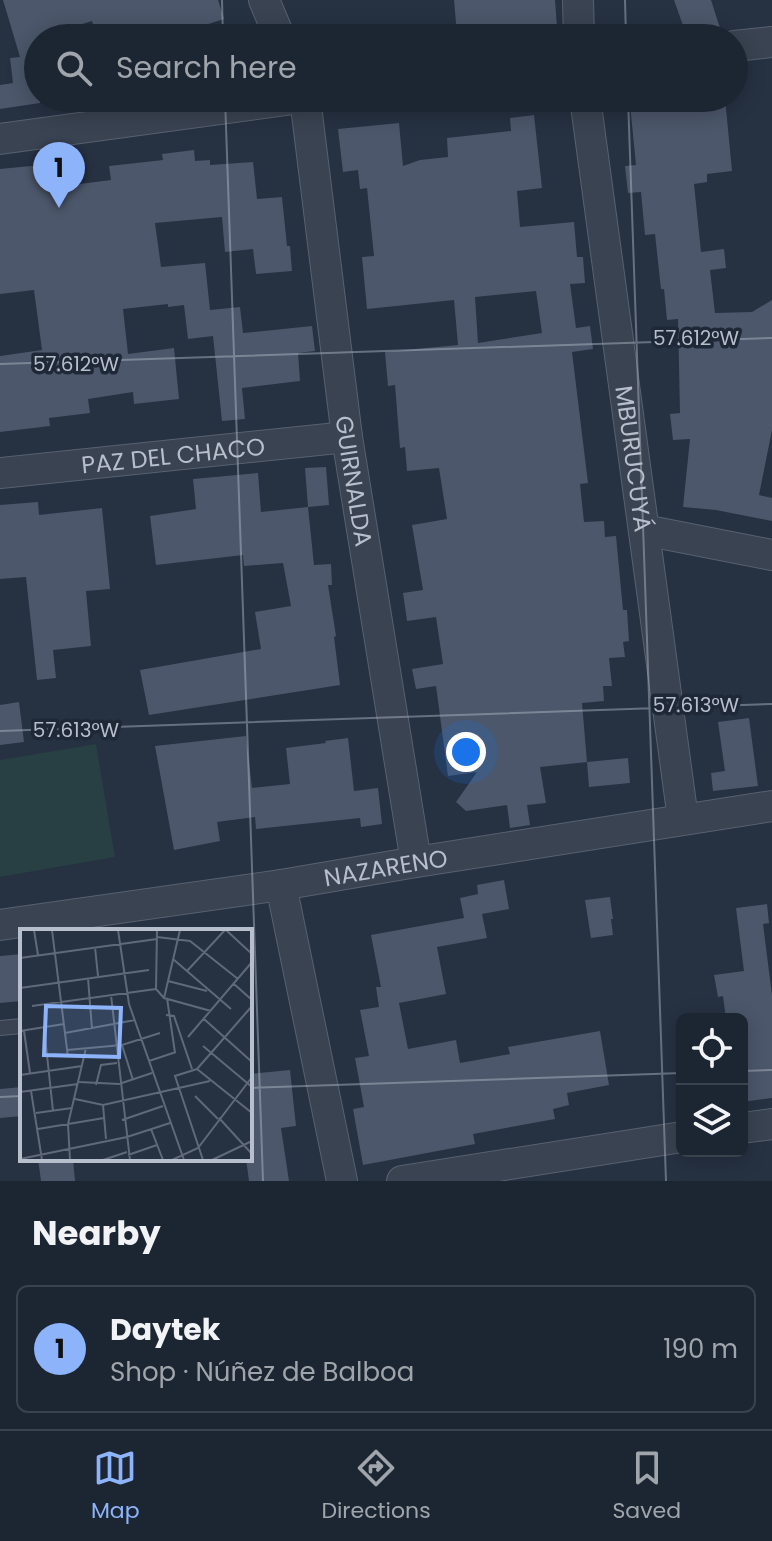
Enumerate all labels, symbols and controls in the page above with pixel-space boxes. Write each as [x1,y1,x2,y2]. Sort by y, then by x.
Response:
search box [24,24,748,112]
icon: search [52,46,96,90]
text: Search here [116,46,297,89]
pin: 1 [33,142,85,208]
text: 57.612°W [653,324,739,352]
text: 57.612°W [33,350,119,378]
street label: MBURUCUYÁ [608,383,660,534]
street label: GUIRNALDA [328,414,381,549]
street label: PAZ DEL CHACO [80,429,266,481]
text: 57.613°W [653,691,740,719]
text: 57.613°W [33,716,120,744]
your location [446,732,486,772]
street label: NAZARENO [321,841,450,894]
inset map [20,929,252,1161]
map controls [676,1013,748,1157]
button: locate [676,1013,748,1085]
button: layers [676,1085,748,1157]
text: Nearby [32,1209,161,1257]
text: Daytek [110,1308,220,1351]
text: 1 [55,1331,65,1367]
text: 190 m [663,1331,738,1367]
text: Shop · Núñez de Balboa [110,1354,414,1390]
tab: Map [91,1446,140,1527]
tab: Directions [321,1446,431,1527]
tab: Saved [612,1446,681,1527]

